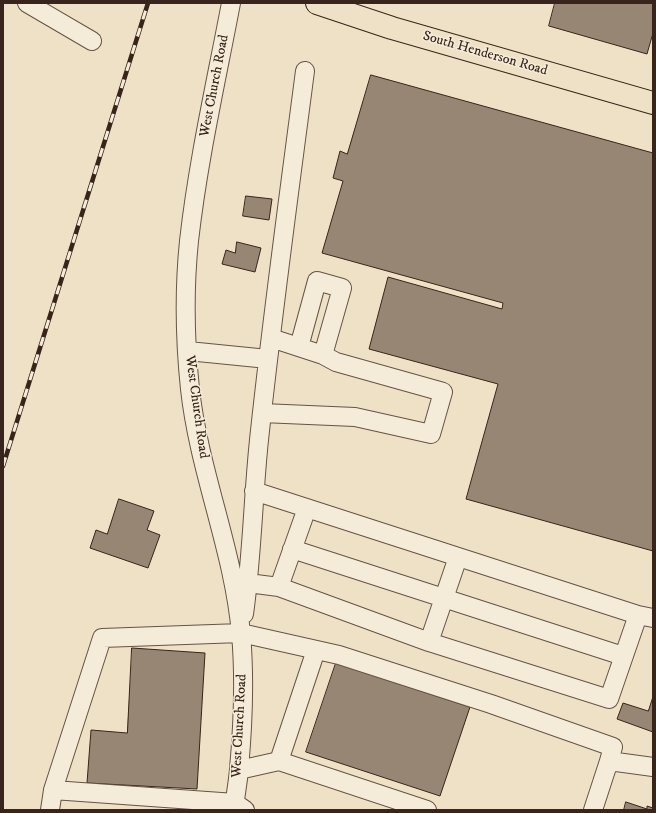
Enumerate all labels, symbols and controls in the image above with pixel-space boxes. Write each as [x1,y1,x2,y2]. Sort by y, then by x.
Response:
street label: South Henderson Road [421,28,549,80]
street label: West Church Road [197,33,233,139]
street label: West Church Road [180,354,212,460]
street label: West Church Road [229,674,251,778]

